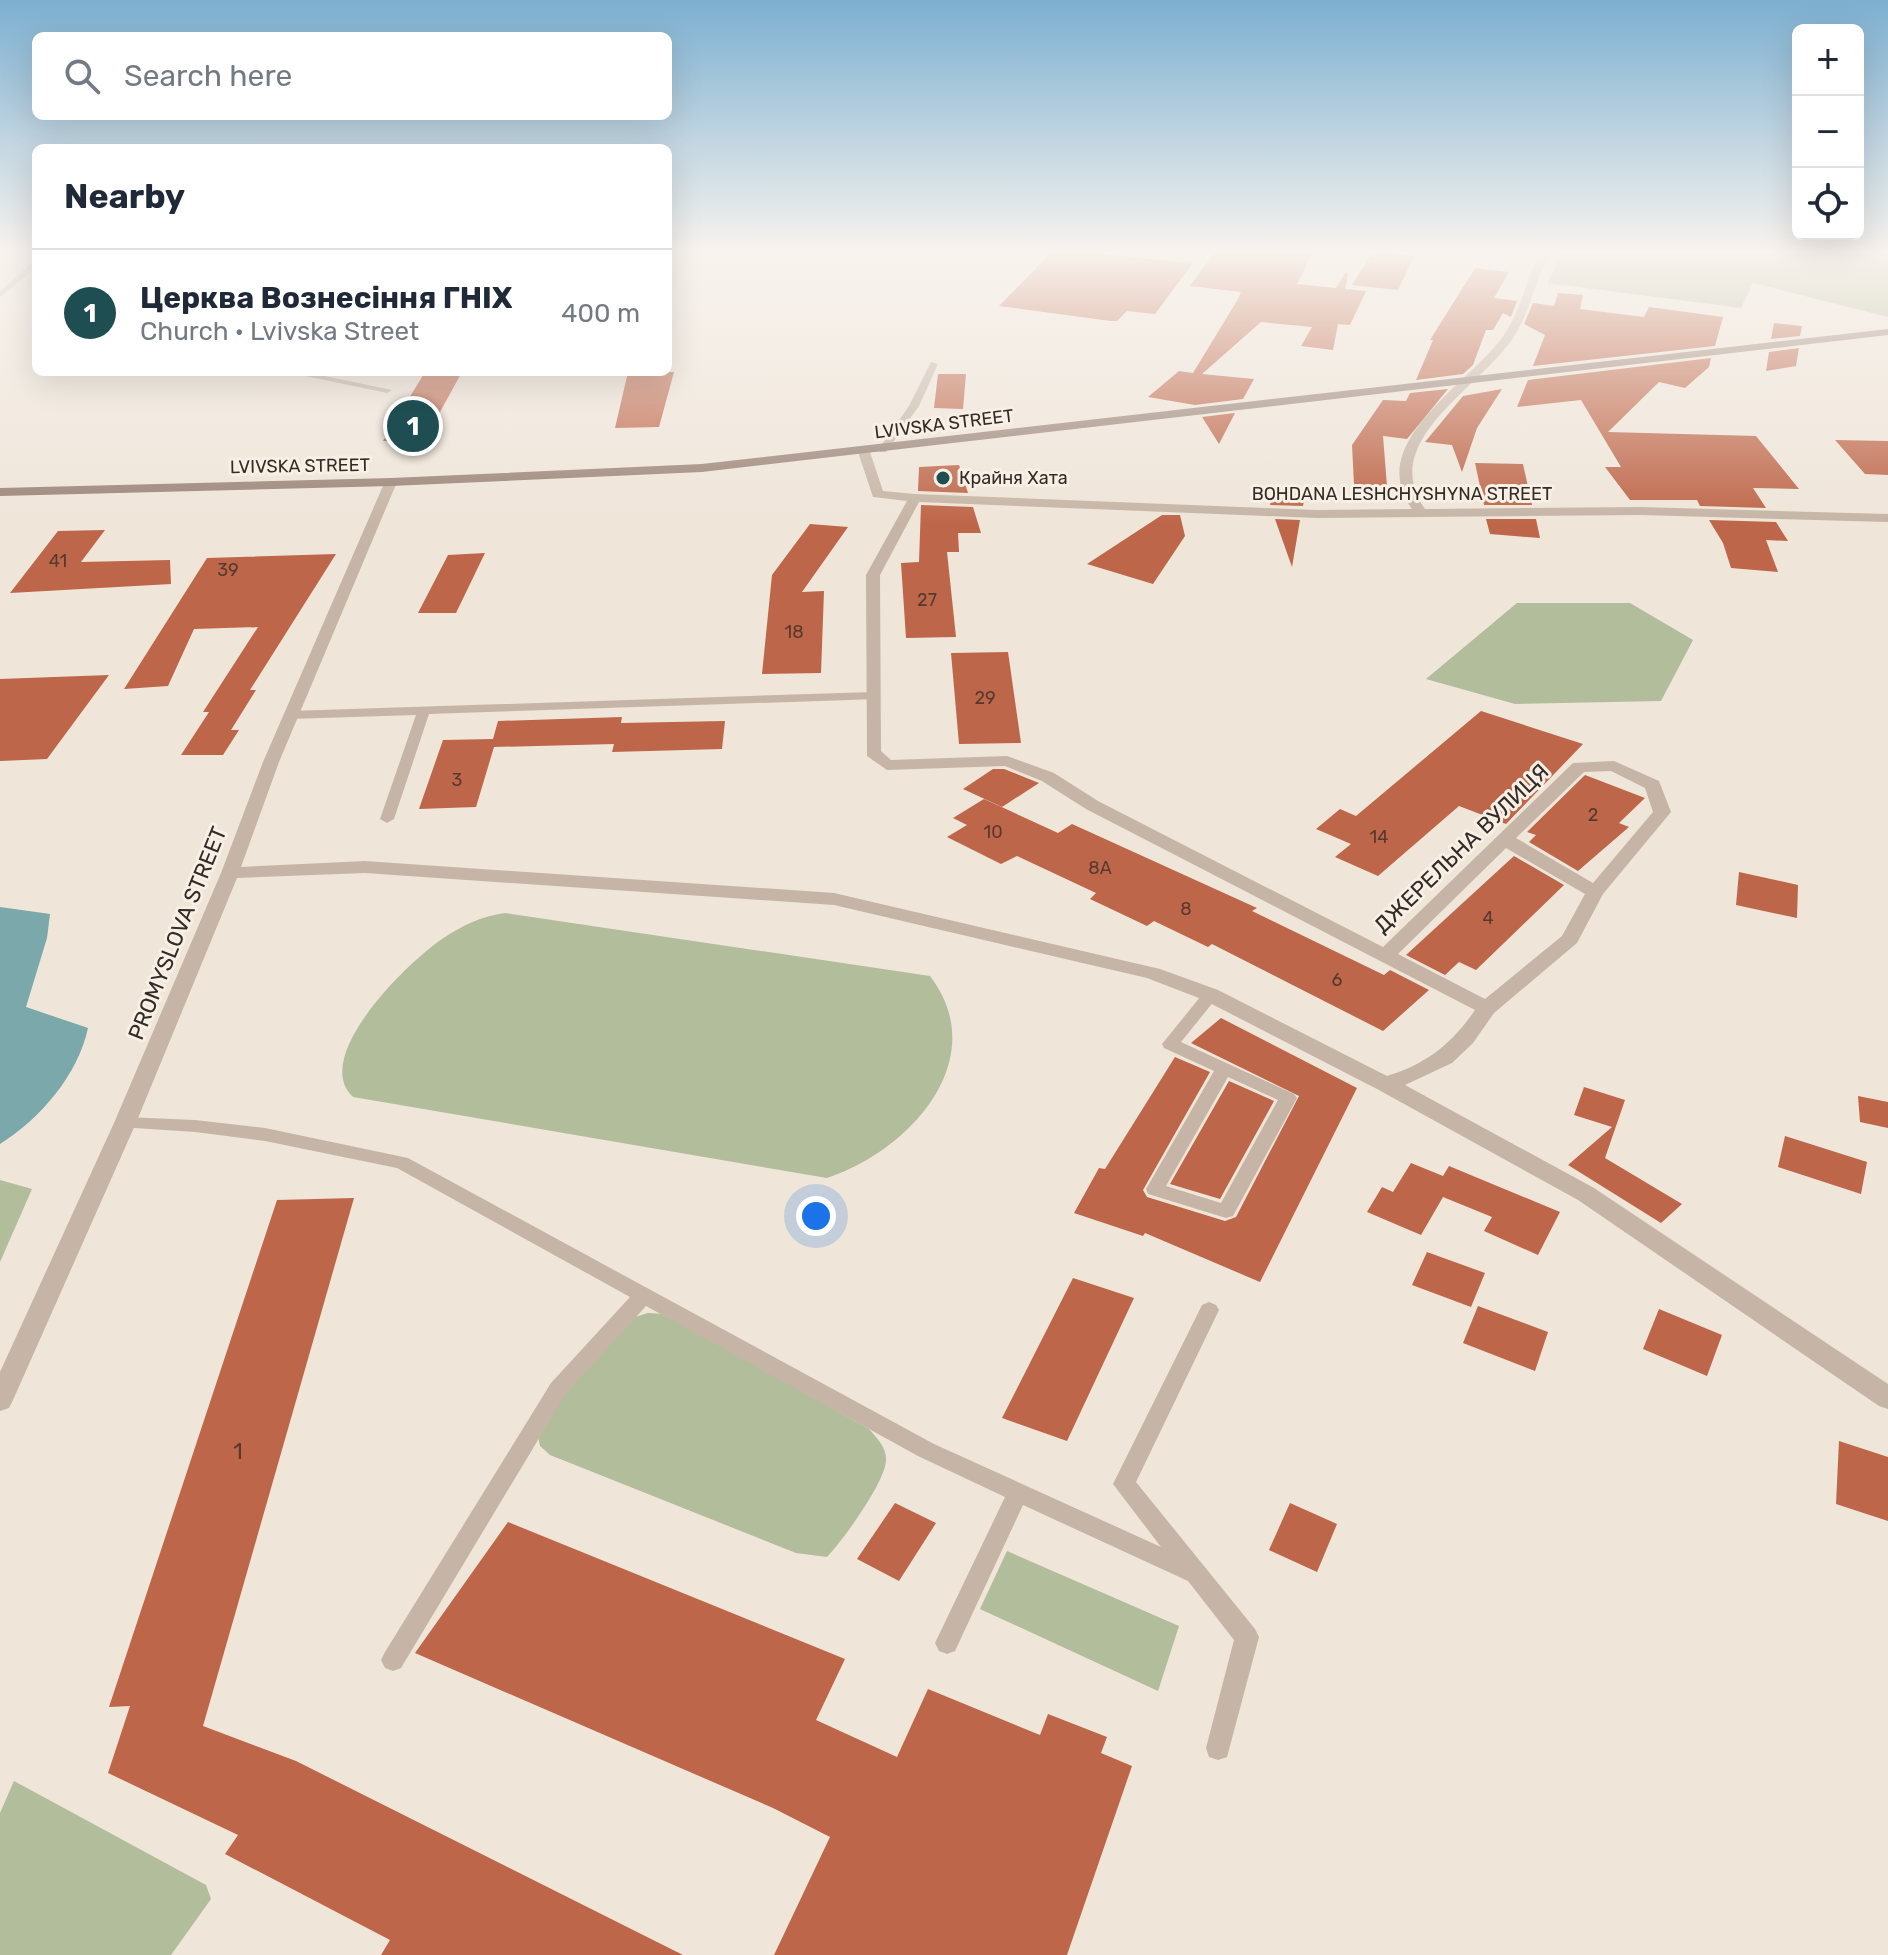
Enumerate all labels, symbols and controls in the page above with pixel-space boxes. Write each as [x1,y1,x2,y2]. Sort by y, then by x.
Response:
map controls [1792,24,1864,240]
button: + [1792,24,1864,96]
search box [32,32,672,120]
icon: search [60,54,104,98]
text: Search here [124,58,292,94]
button: − [1792,96,1864,168]
button: locate [1792,168,1864,240]
text: Nearby [64,176,185,217]
text: Церква Вознесіння ГНІХ [140,280,512,316]
text: 1 [84,298,96,329]
text: 400 m [561,298,640,329]
text: Church · Lvivska Street [140,316,419,347]
pin: 1 [387,396,439,456]
street label: LVIVSKA STREET [873,405,1015,443]
street label: LVIVSKA STREET [230,454,370,478]
place label: Крайня Хата [959,467,1068,489]
marker: Крайня Хата [934,469,952,487]
street label: BOHDANA LESHCHYSHYNA STREET [1252,483,1552,505]
house number: 41 [49,550,67,572]
house number: 39 [217,559,239,581]
house number: 27 [917,589,937,611]
house number: 18 [784,621,804,643]
house number: 29 [974,687,996,709]
street label: ДЖЕРЕЛЬНА ВУЛИЦЯ [1368,758,1554,939]
house number: 3 [452,769,462,791]
house number: 2 [1588,804,1598,826]
house number: 10 [983,821,1003,843]
street label: PROMYSLOVA STREET [122,822,233,1044]
house number: 14 [1370,826,1388,848]
house number: 8А [1088,857,1112,879]
house number: 8 [1180,898,1192,920]
house number: 4 [1482,907,1494,929]
house number: 6 [1332,969,1343,991]
your location [796,1196,836,1236]
house number: 1 [233,1438,243,1465]

